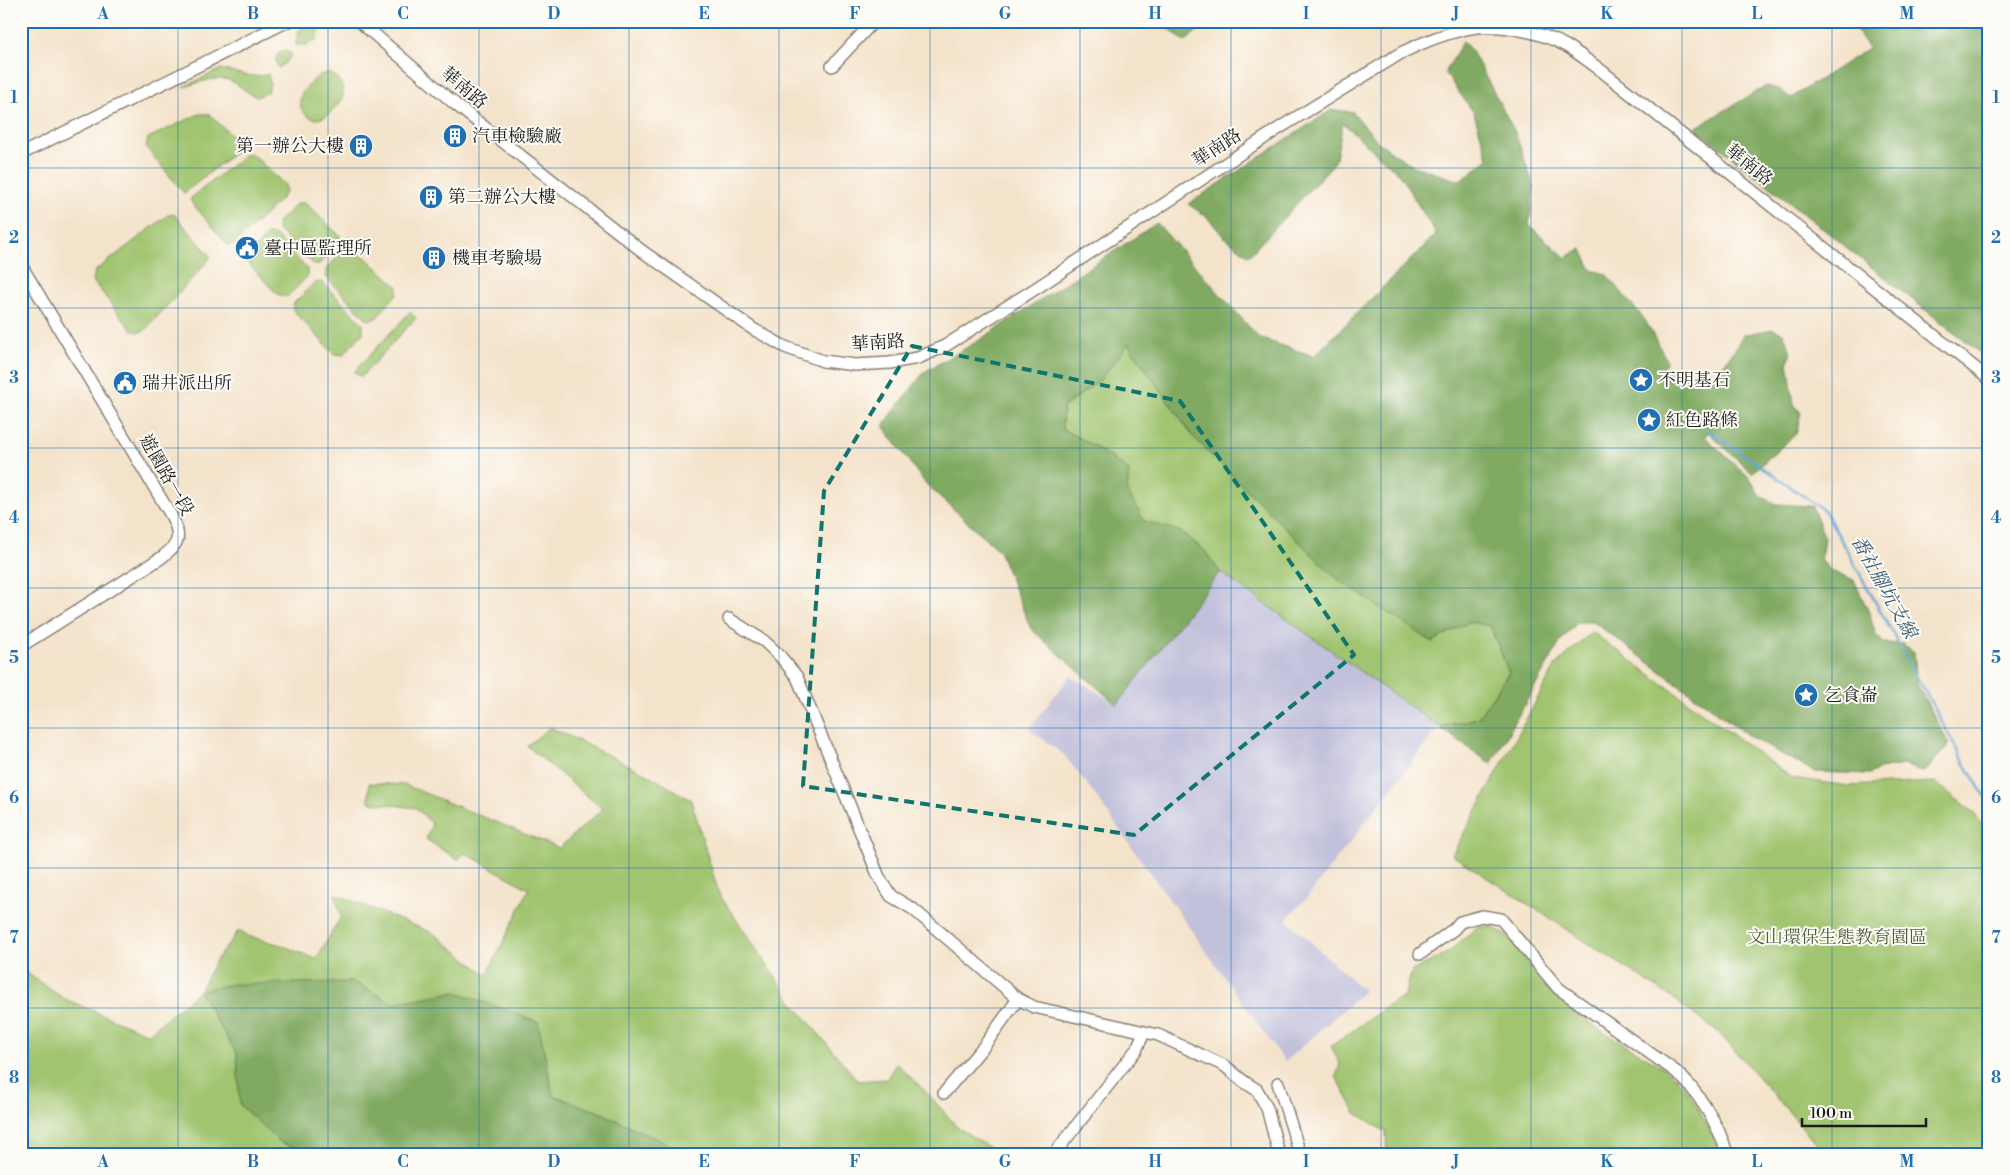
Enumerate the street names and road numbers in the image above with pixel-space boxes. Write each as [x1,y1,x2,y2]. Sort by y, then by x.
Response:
street label: 華南路 [436,62,492,114]
street label: 華南路 [1188,124,1246,172]
street label: 華南路 [1721,139,1777,191]
street label: 華南路 [850,330,906,356]
street label: 遊園路一段 [134,430,198,520]

